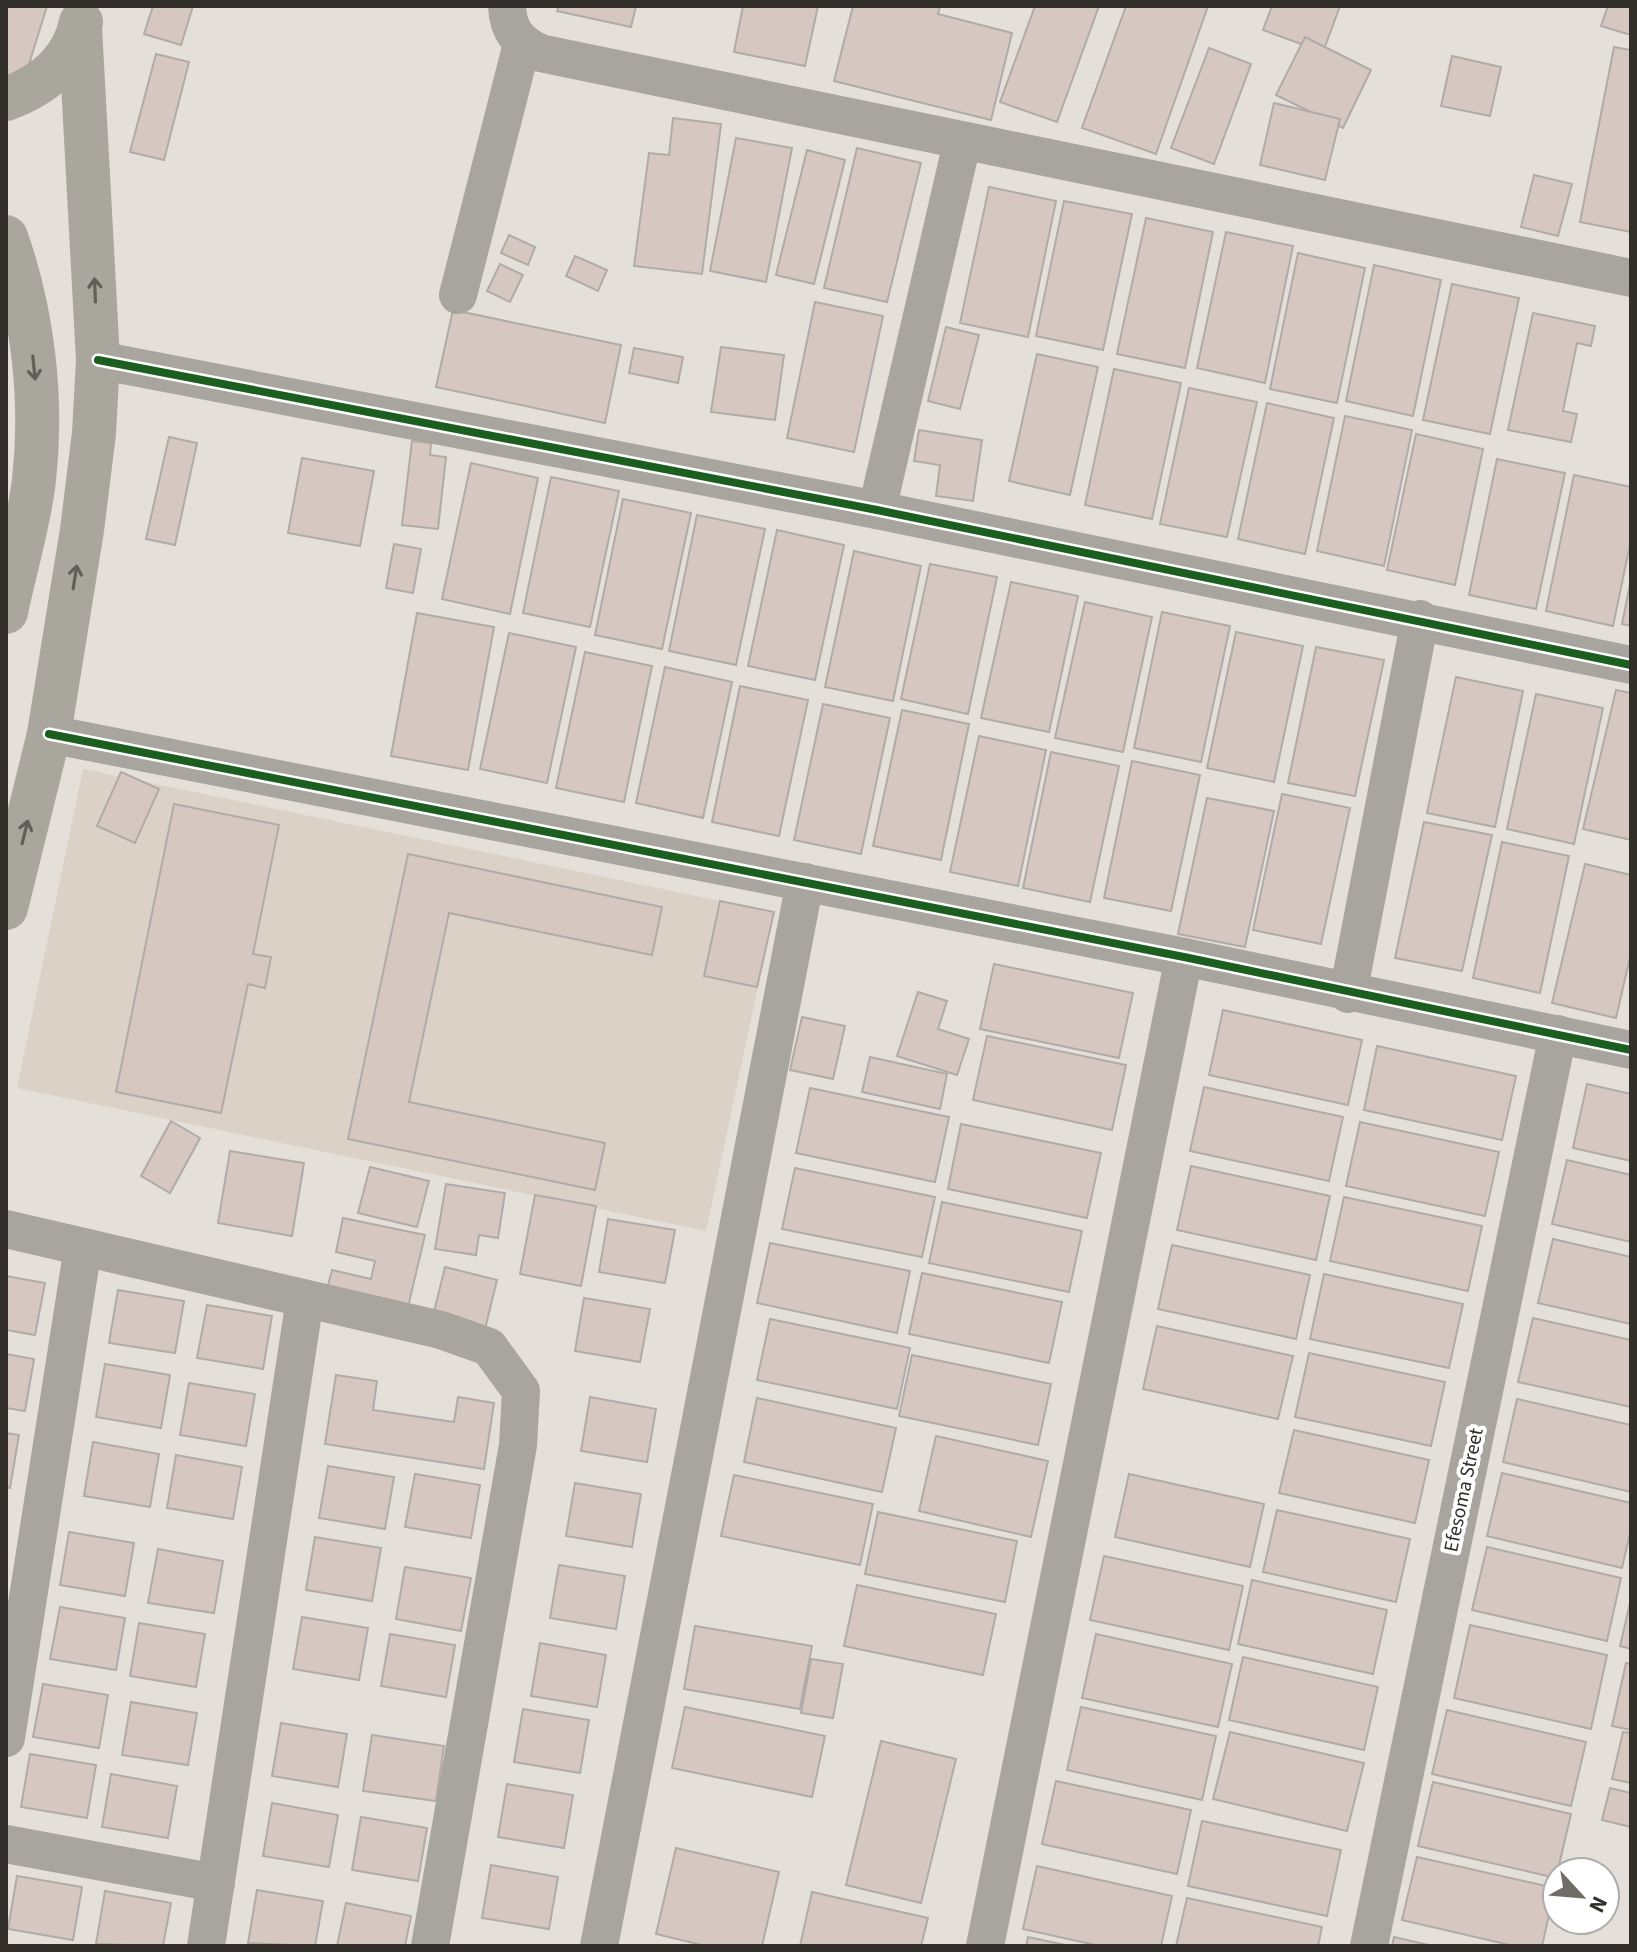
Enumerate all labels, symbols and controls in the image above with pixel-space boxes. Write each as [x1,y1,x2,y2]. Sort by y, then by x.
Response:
one-way arrow [87,277,102,304]
one-way arrow [26,354,41,381]
one-way arrow [68,565,83,590]
one-way arrow [18,819,33,845]
street label: Efesoma Street [1437,1425,1491,1555]
north arrow [1541,1856,1621,1936]
text: N [1580,1891,1616,1918]

